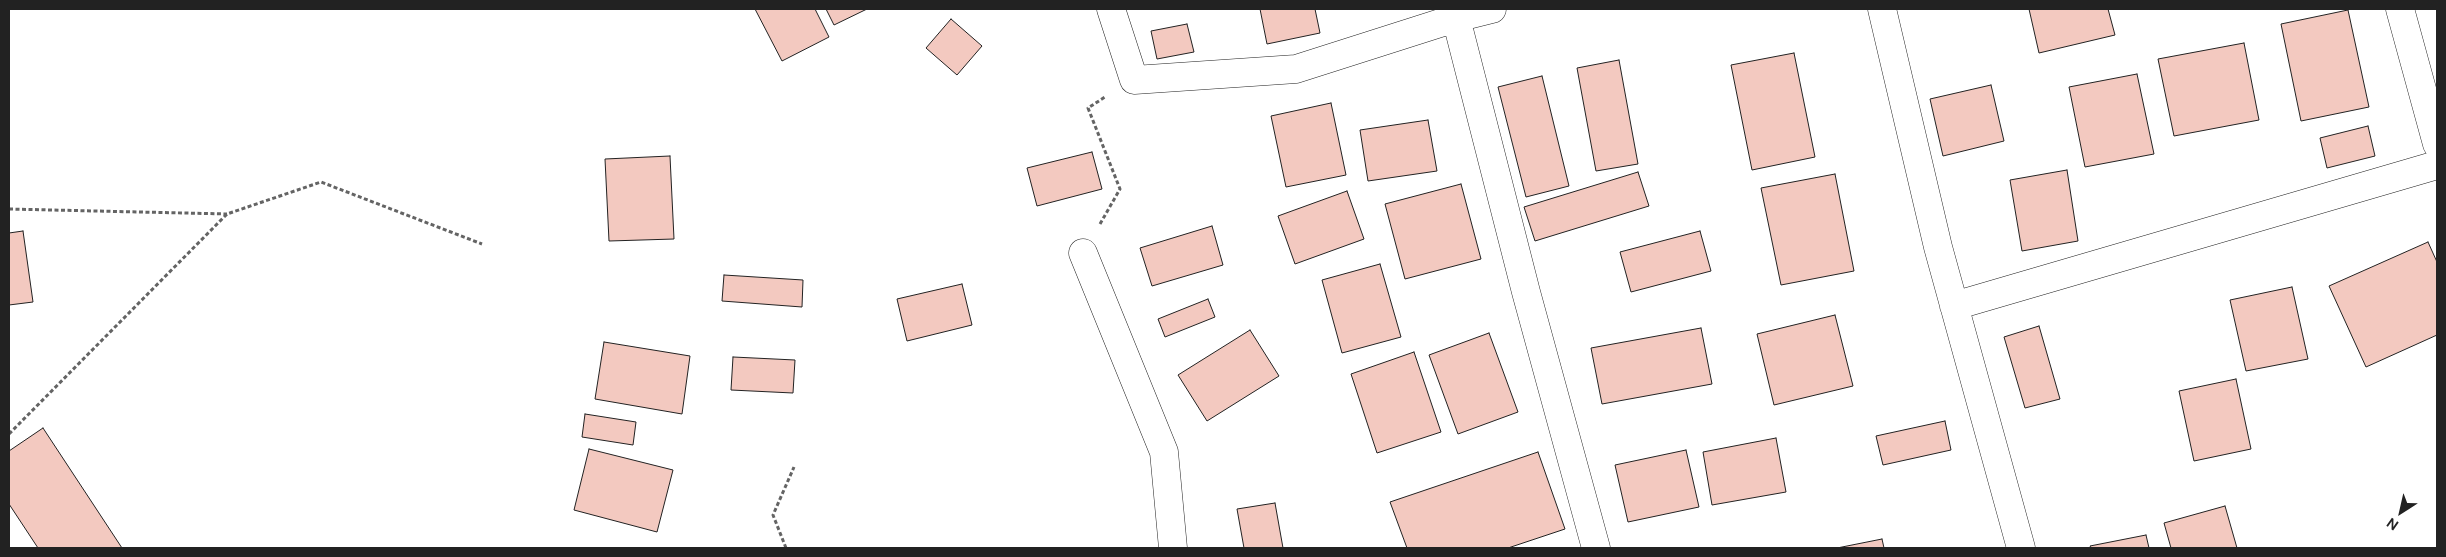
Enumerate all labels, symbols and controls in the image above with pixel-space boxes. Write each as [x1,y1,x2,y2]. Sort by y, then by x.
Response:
north arrow [2376,487,2426,537]
text: N [2383,514,2402,535]

